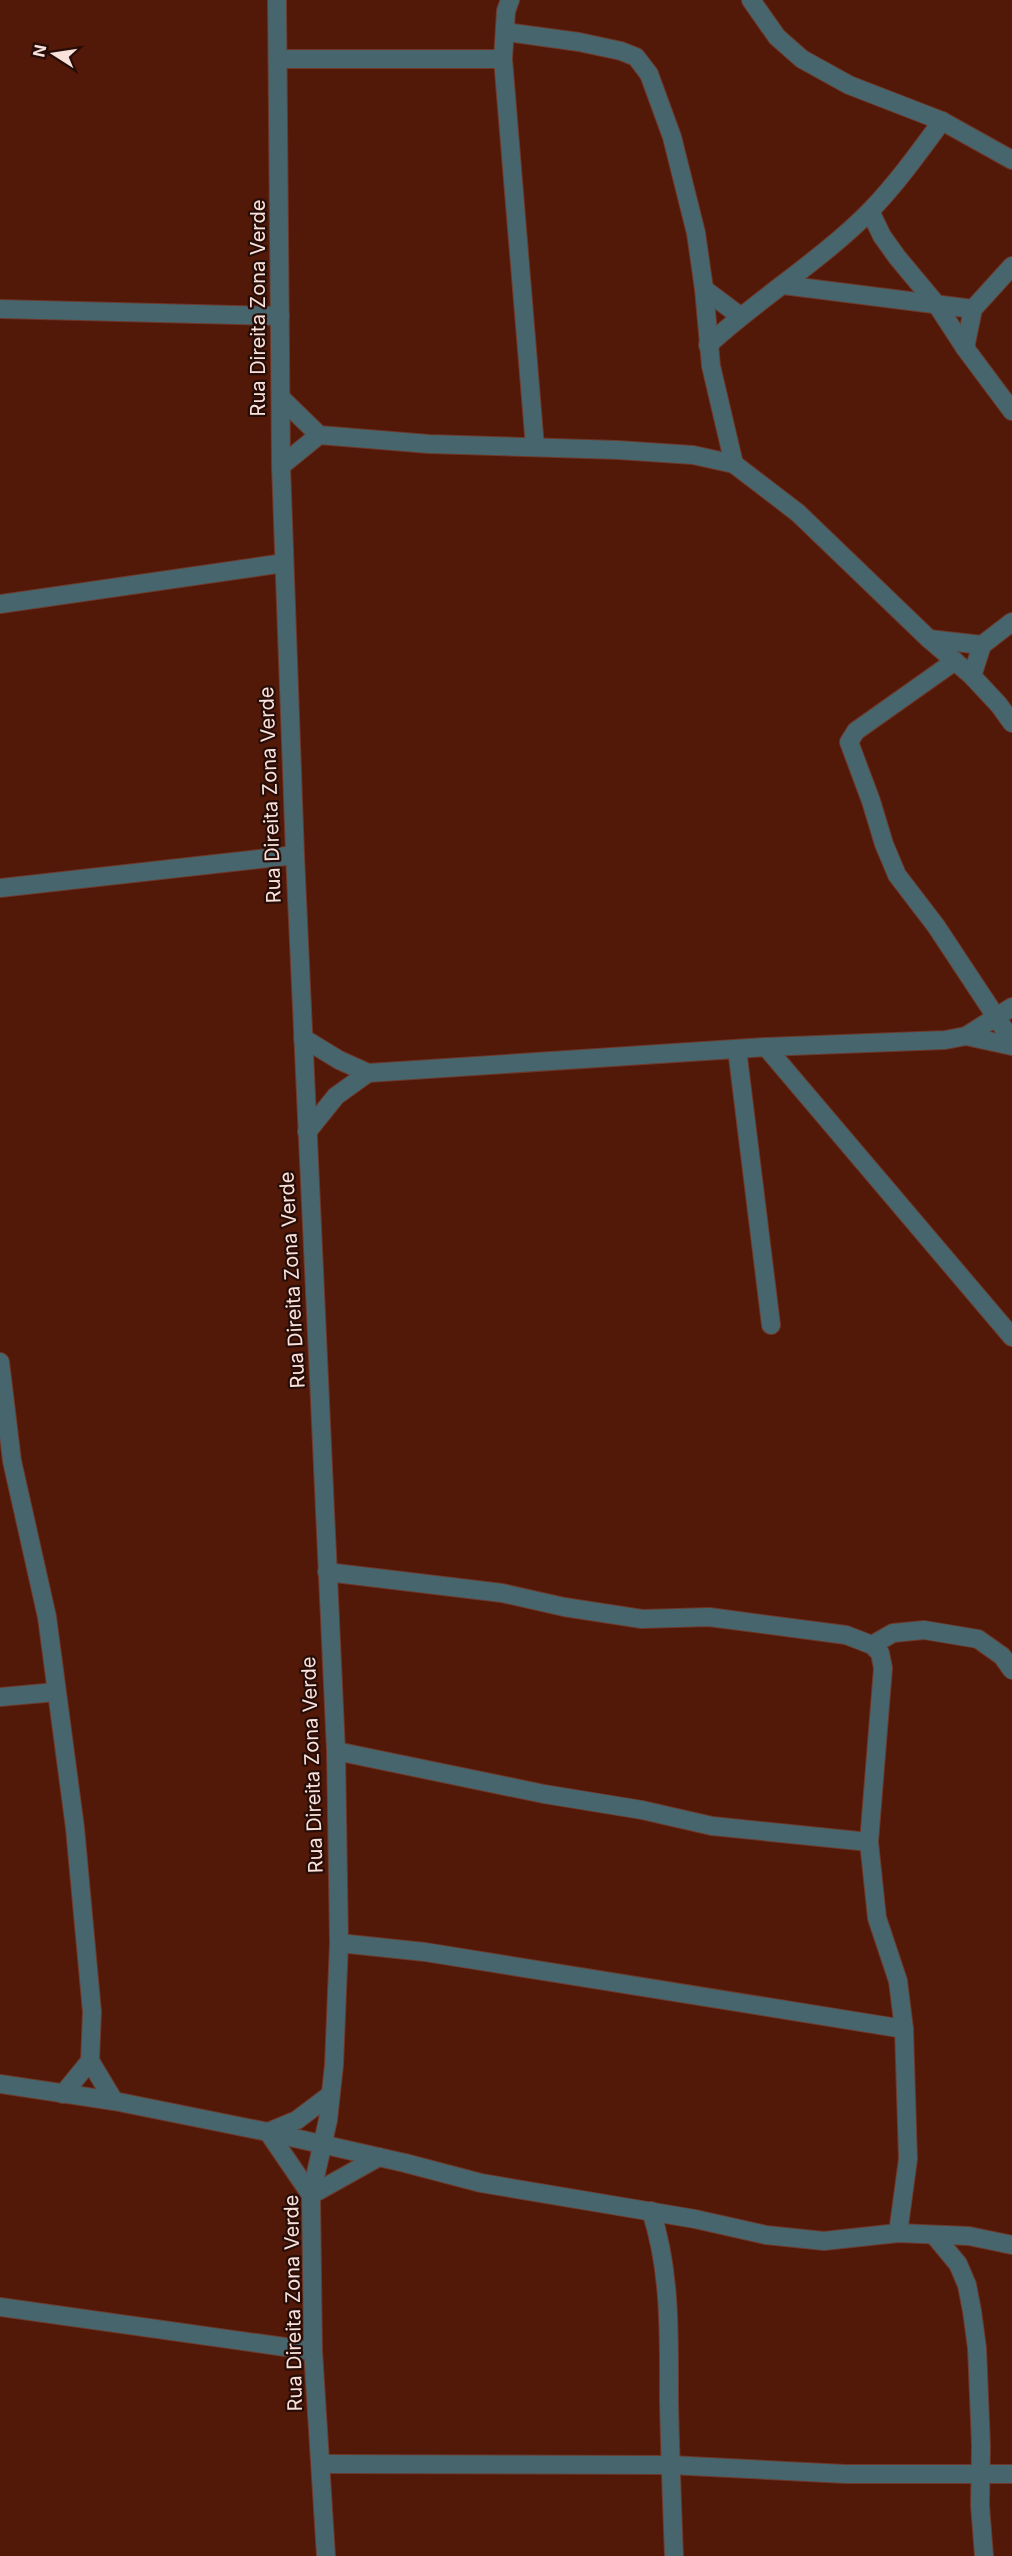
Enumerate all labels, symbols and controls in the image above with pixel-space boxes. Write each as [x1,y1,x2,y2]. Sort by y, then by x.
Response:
north arrow [24,24,84,84]
text: N [28,43,50,59]
street label: Rua Direita Zona Verde [246,200,270,416]
street label: Rua Direita Zona Verde [254,686,286,904]
street label: Rua Direita Zona Verde [274,1171,310,1389]
street label: Rua Direita Zona Verde [296,1656,328,1874]
street label: Rua Direita Zona Verde [279,2194,307,2412]

